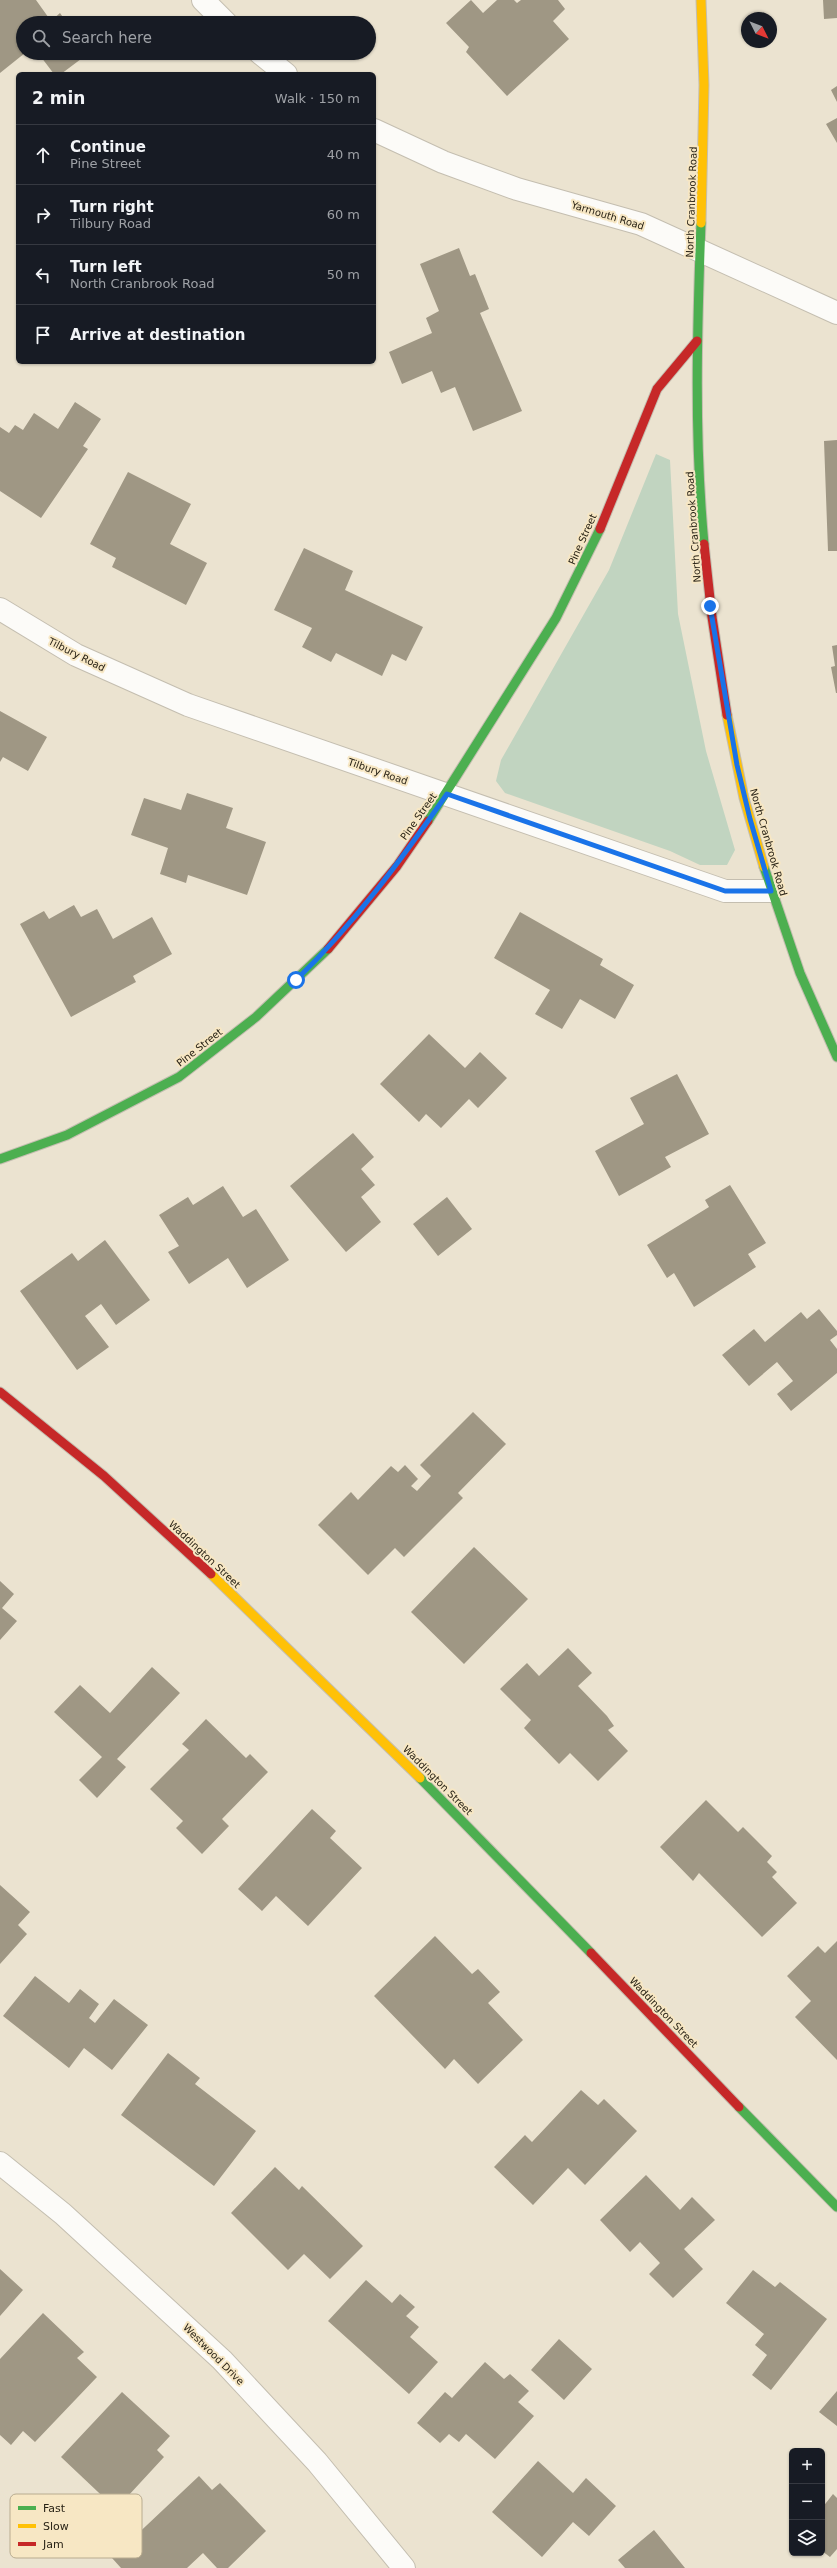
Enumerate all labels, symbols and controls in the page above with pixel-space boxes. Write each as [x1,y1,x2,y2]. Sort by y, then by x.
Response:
north arrow [741,12,777,48]
search box [16,16,376,60]
icon: search [30,27,52,49]
text: Search here [62,29,152,47]
text: 2 min [32,88,85,108]
text: Walk · 150 m [275,91,360,106]
text: Continue [70,138,146,156]
icon: ahead [32,144,54,166]
street label: North Cranbrook Road [684,146,699,258]
text: 40 m [327,147,360,162]
text: Pine Street [70,156,141,171]
text: Turn right [70,198,154,216]
street label: Yarmouth Road [569,199,646,232]
icon: right [32,204,54,226]
text: 60 m [327,207,360,222]
text: Tilbury Road [70,216,151,231]
text: Turn left [70,258,142,276]
icon: left [32,264,54,286]
text: 50 m [327,267,360,282]
text: North Cranbrook Road [70,276,215,291]
icon: arrive [32,324,54,346]
text: Arrive at destination [70,326,245,344]
street label: North Cranbrook Road [684,471,703,583]
street label: Pine Street [566,512,599,566]
route end [701,597,719,615]
street label: Tilbury Road [46,635,107,673]
street label: Tilbury Road [346,756,409,787]
street label: North Cranbrook Road [748,787,789,897]
street label: Pine Street [398,791,439,842]
route start [287,971,305,989]
street label: Pine Street [174,1026,224,1069]
street label: Waddington Street [167,1518,243,1590]
street label: Waddington Street [401,1743,475,1817]
street label: Waddington Street [627,1975,700,2050]
street label: Westwood Drive [181,2322,246,2387]
map controls [789,2448,825,2556]
button: + [789,2448,825,2484]
button: − [789,2484,825,2520]
legend [10,2494,142,2558]
text: Fast [43,2502,66,2515]
text: Slow [43,2520,69,2533]
button: layers [789,2520,825,2556]
text: Jam [42,2538,64,2551]

